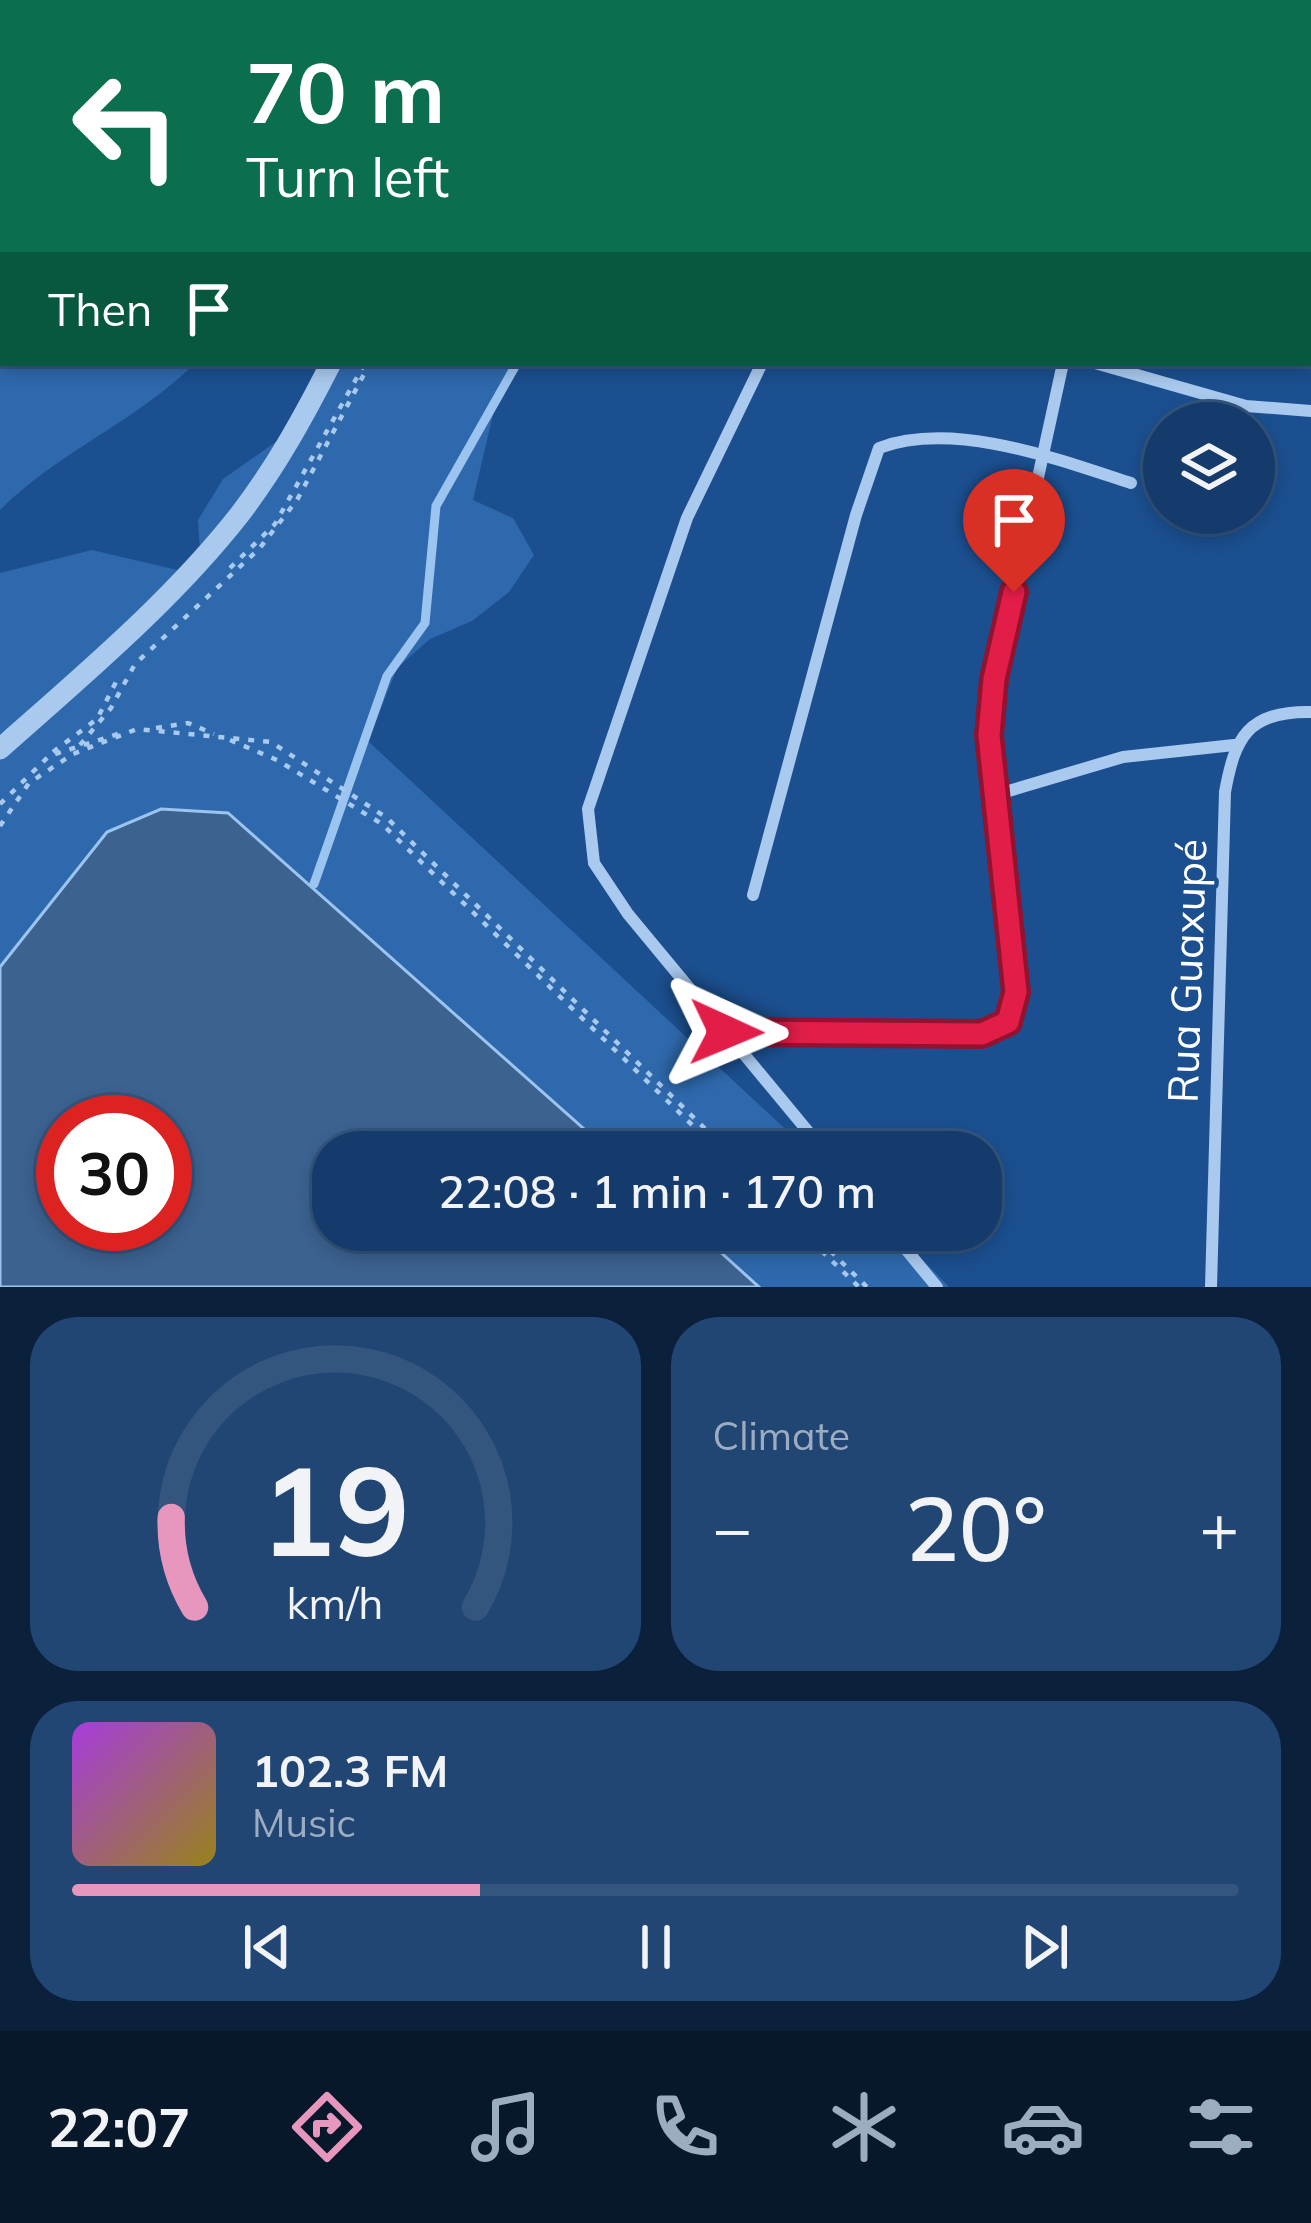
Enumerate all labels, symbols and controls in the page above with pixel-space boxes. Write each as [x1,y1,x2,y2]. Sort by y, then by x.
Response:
text: 70 m [246,39,445,144]
icon: left [48,48,204,204]
text: Turn left [246,143,449,211]
icon: arrive [176,276,242,342]
text: Then [48,281,152,337]
map controls [1143,402,1275,534]
button: layers [1143,402,1275,534]
pin [963,469,1065,592]
icon: arrive [981,487,1047,553]
street label: Rua Guaxupé [1155,838,1218,1104]
position arrow [663,969,789,1095]
speed limit sign: 30 [36,1095,192,1251]
text: 22:08 · 1 min · 170 m [438,1163,876,1219]
text: Climate [713,1411,850,1460]
text: 19 [260,1431,410,1587]
text: 20° [905,1471,1047,1584]
text: − [713,1486,752,1569]
text: + [1199,1486,1239,1569]
text: km/h [287,1576,384,1630]
text: 102.3 FM [252,1742,448,1798]
text: Music [252,1798,356,1847]
icon: previous [234,1914,300,1980]
icon: pause [623,1914,689,1980]
icon: next [1012,1914,1078,1980]
icon: directions [285,2085,369,2169]
icon: music [464,2085,548,2169]
icon: phone [643,2085,727,2169]
icon: climate [822,2085,906,2169]
icon: car [1001,2085,1085,2169]
icon: filters [1179,2085,1263,2169]
text: 22:07 [47,2093,190,2161]

